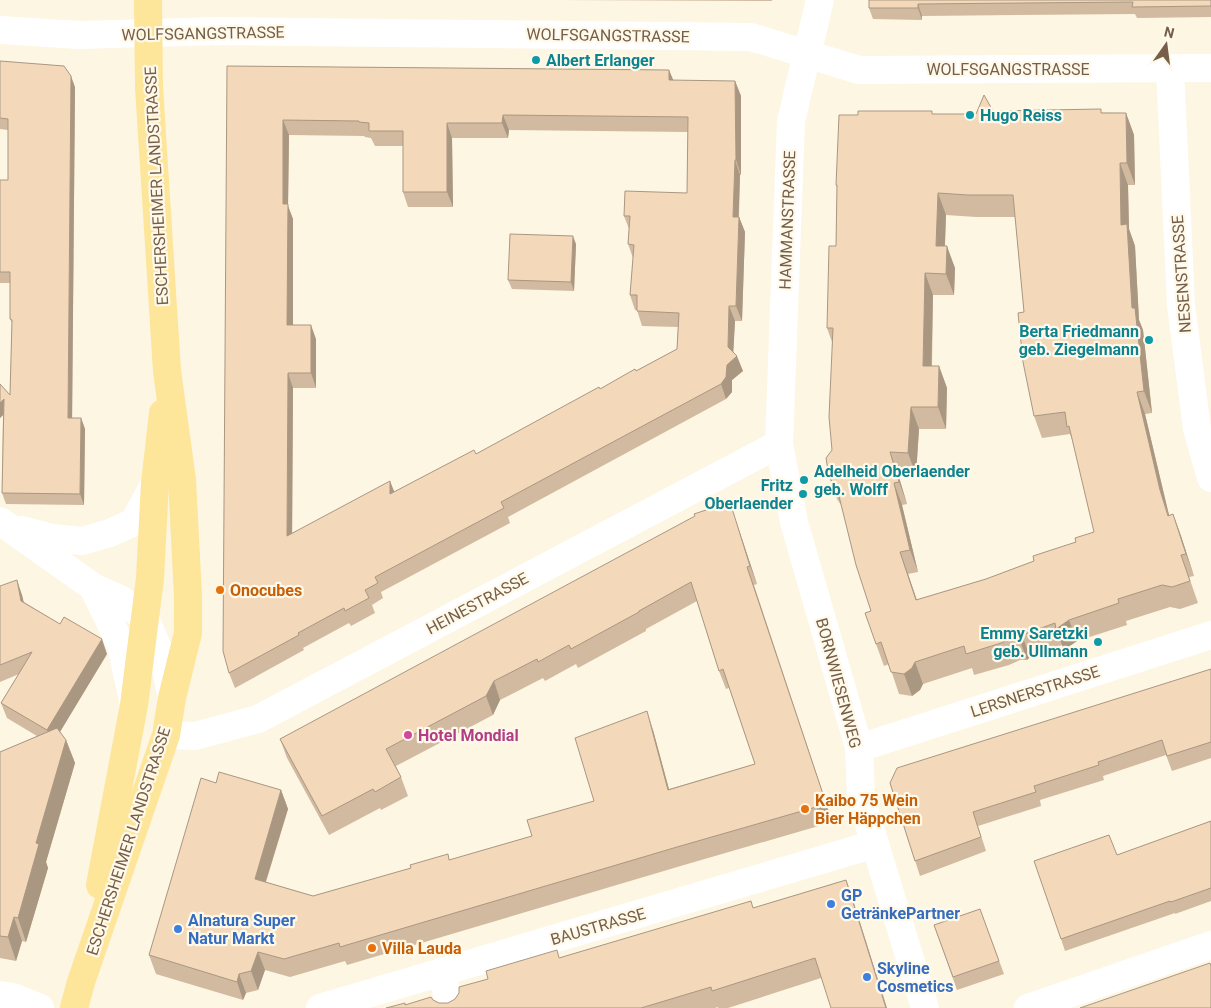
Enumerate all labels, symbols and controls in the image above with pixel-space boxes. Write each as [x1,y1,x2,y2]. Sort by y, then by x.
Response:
north arrow [1141,20,1191,70]
street label: WOLFSGANGSTRASSE [121,23,285,44]
text: N [1162,23,1176,41]
street label: WOLFSGANGSTRASSE [526,25,690,46]
place label: Albert Erlanger [546,51,655,70]
marker: Albert Erlanger [530,54,542,66]
street label: WOLFSGANGSTRASSE [926,60,1090,79]
street label: ESCHERSHEIMER LANDSTRASSE [141,66,172,306]
place label: Hugo Reiss [980,106,1062,125]
marker: Hugo Reiss [964,109,976,121]
street label: HAMMANSTRASSE [776,150,799,290]
street label: NESENSTRASSE [1168,214,1195,333]
place label: Berta Friedmann geb. Ziegelmann [1019,322,1139,359]
marker: Berta Friedmann geb. Ziegelmann [1143,334,1155,346]
place label: Adelheid Oberlaender geb. Wolff [814,462,970,499]
marker: Adelheid Oberlaender geb. Wolff [798,474,810,486]
place label: Fritz Oberlaender [705,476,793,513]
marker: Fritz Oberlaender [797,488,809,500]
street label: HEINESTRASSE [423,569,531,638]
place label: Onocubes [230,581,302,600]
marker: Onocubes [214,584,226,596]
street label: BORNWIESENWEG [812,616,865,750]
place label: Emmy Saretzki geb. Ullmann [980,624,1088,661]
marker: Emmy Saretzki geb. Ullmann [1092,636,1104,648]
street label: LERSNERSTRASSE [968,662,1102,721]
street label: ESCHERSHEIMER LANDSTRASSE [82,724,174,958]
place label: Hotel Mondial [418,726,519,745]
marker: Hotel Mondial [402,729,414,741]
place label: Kaibo 75 Wein Bier Häppchen [815,791,921,828]
marker: Kaibo 75 Wein Bier Häppchen [799,803,811,815]
place label: GP GetränkePartner [841,886,960,923]
marker: GP GetränkePartner [825,898,837,910]
street label: BAUSTRASSE [548,904,648,949]
place label: Alnatura Super Natur Markt [188,911,295,948]
marker: Alnatura Super Natur Markt [172,923,184,935]
place label: Villa Lauda [382,939,462,958]
marker: Villa Lauda [366,942,378,954]
place label: Skyline Cosmetics [877,959,953,996]
marker: Skyline Cosmetics [861,971,873,983]

